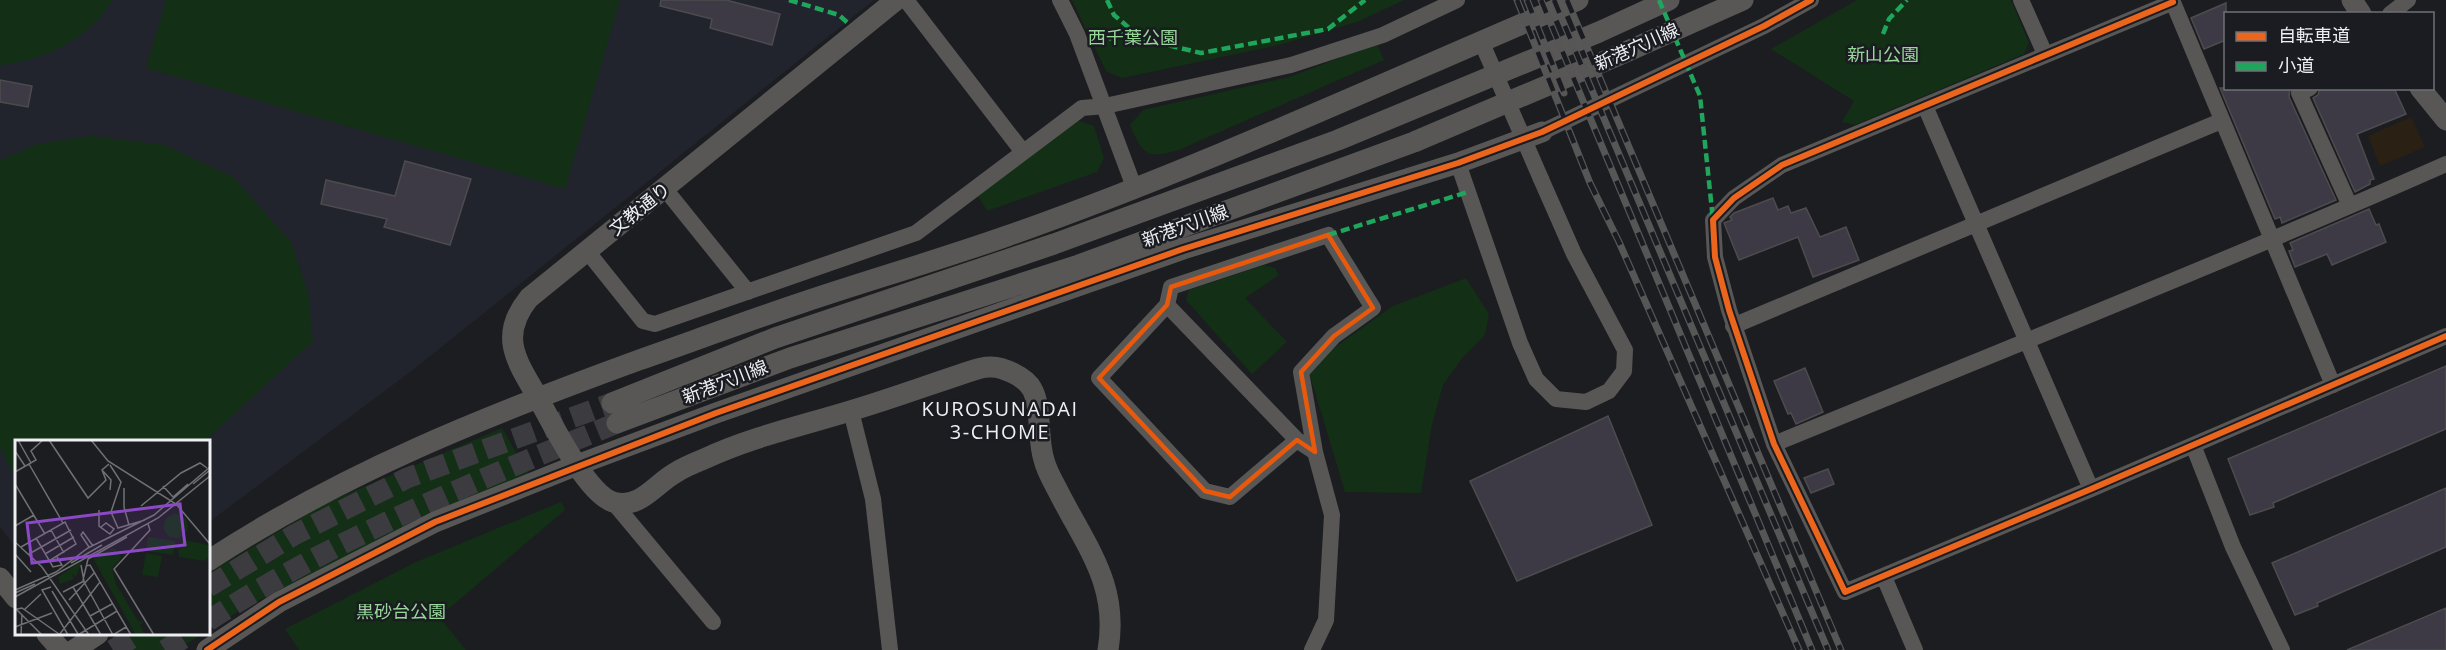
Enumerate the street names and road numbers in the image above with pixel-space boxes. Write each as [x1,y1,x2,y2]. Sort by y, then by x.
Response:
street label: 新港穴川線 [1591,17,1683,75]
street label: 文教通り [604,176,675,240]
street label: 新港穴川線 [1138,198,1231,252]
street label: 新港穴川線 [678,354,771,408]

